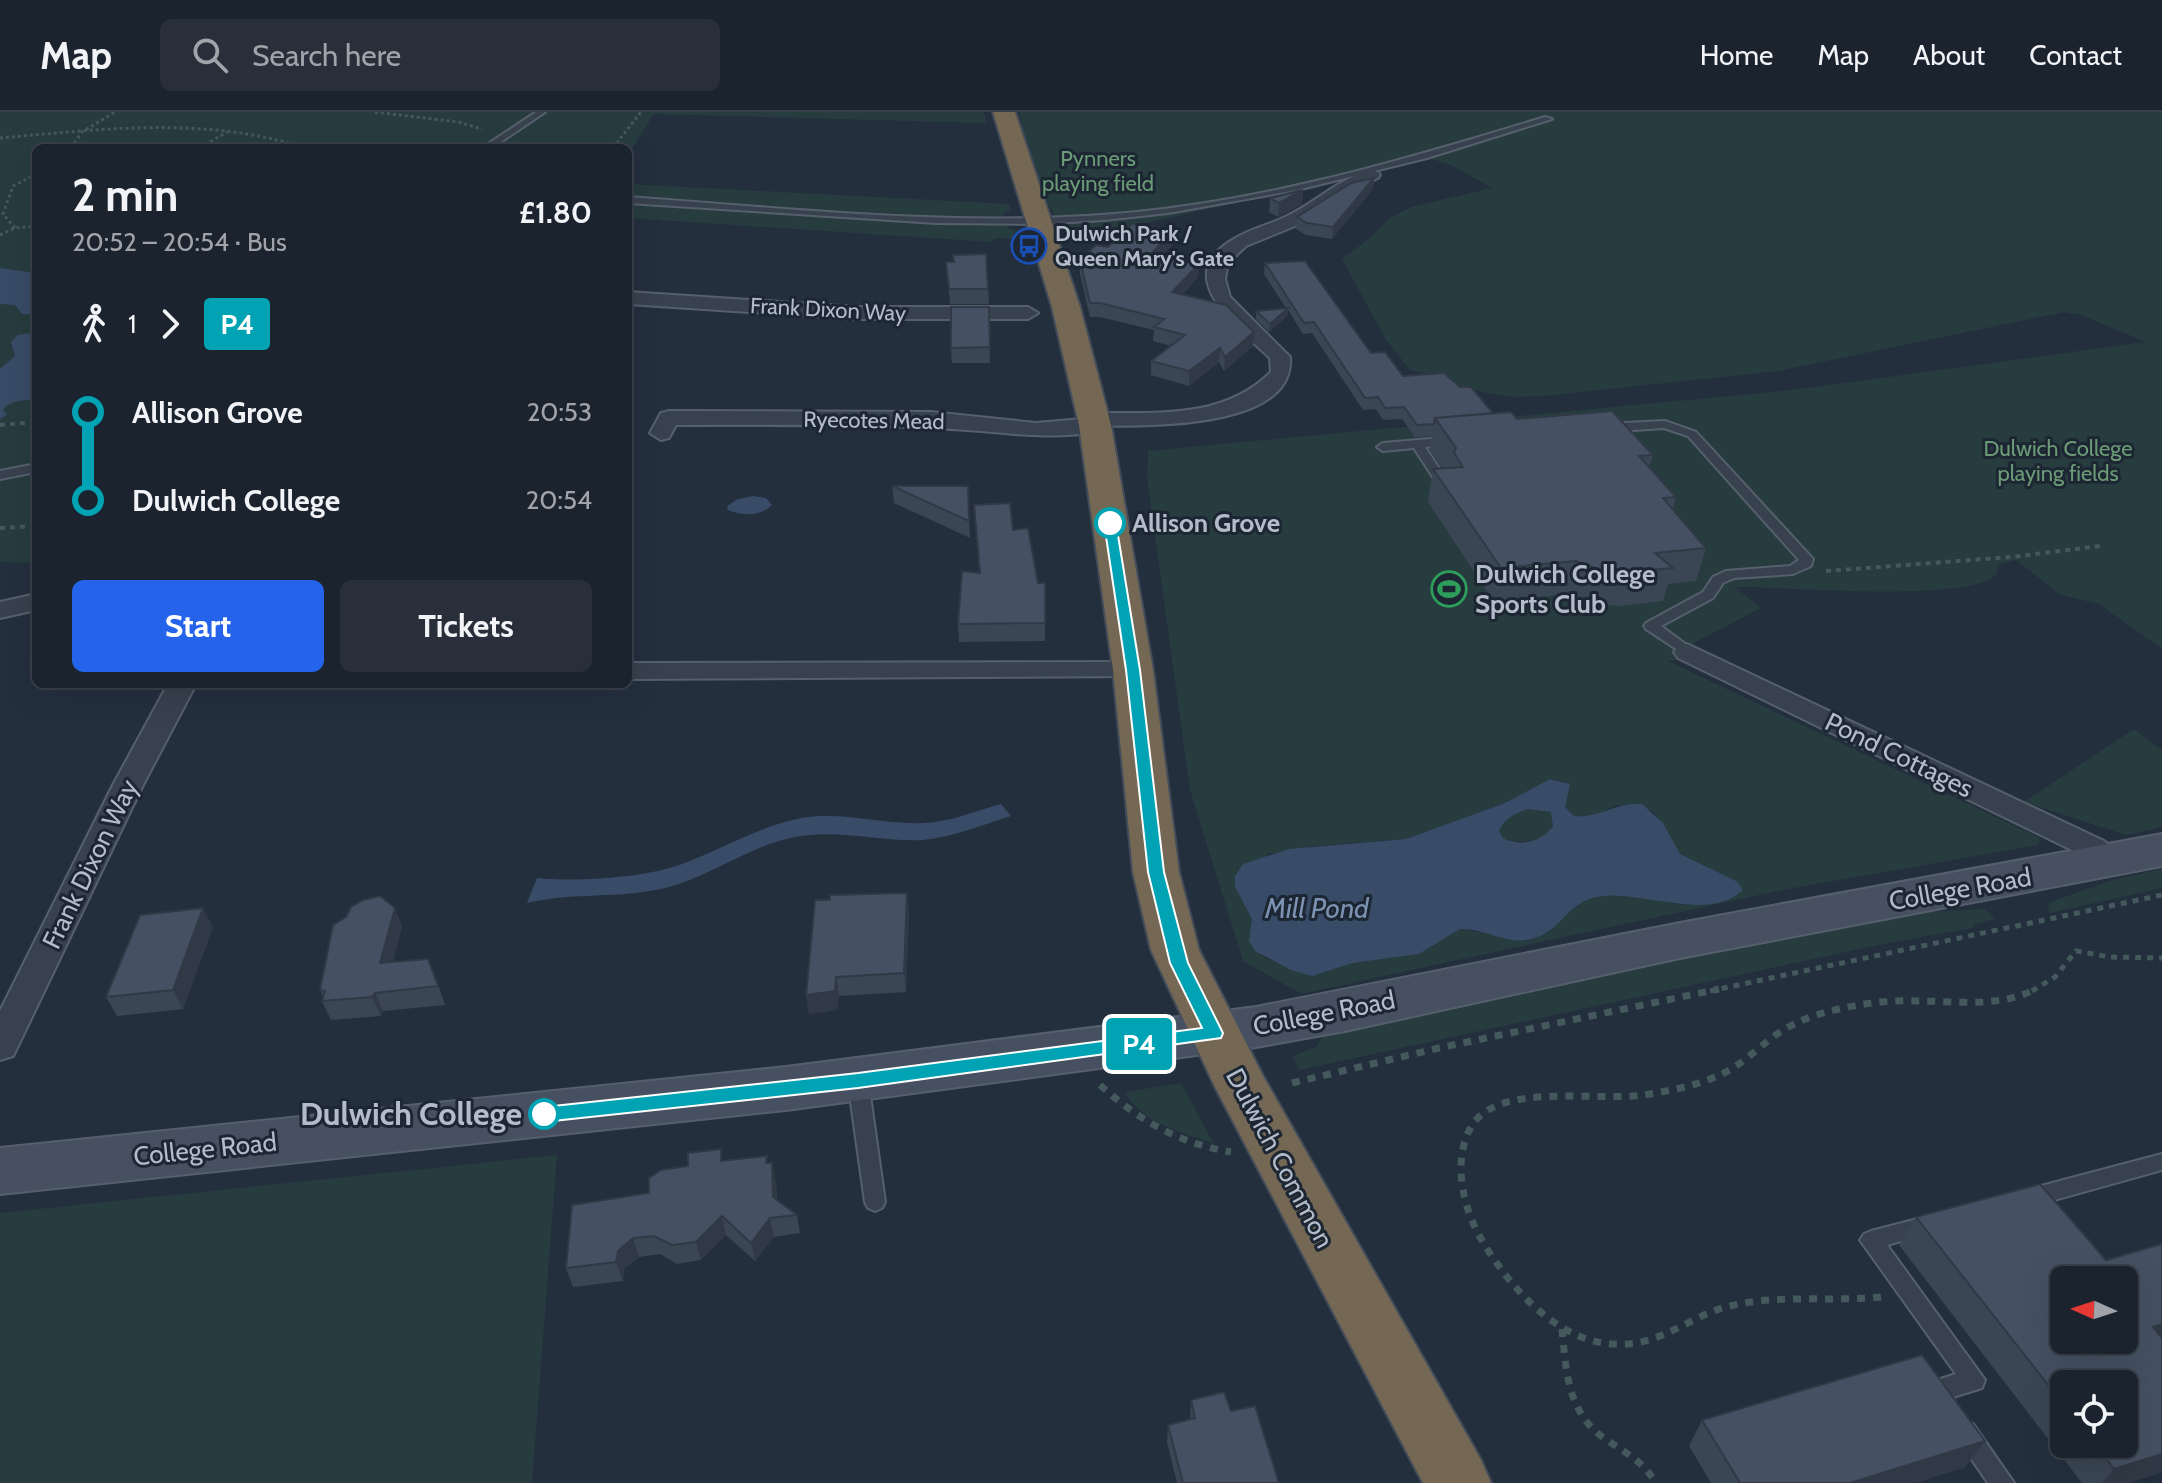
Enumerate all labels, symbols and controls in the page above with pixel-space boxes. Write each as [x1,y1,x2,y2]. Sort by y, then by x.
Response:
search box [160,19,720,91]
text: Map [40,32,112,79]
icon: search [188,33,232,77]
text: Search here [252,37,401,74]
text: Home [1700,38,1773,72]
text: Map [1817,38,1869,72]
text: About [1913,38,1985,72]
text: Contact [2029,38,2122,72]
park label: Pynners playing field [1042,145,1154,197]
text: 2 min [72,169,178,222]
text: £1.80 [519,194,592,231]
place label: Dulwich Park / Queen Mary's Gate [1055,220,1234,272]
text: 20:52 – 20:54 · Bus [72,226,287,258]
bus stop icon: Dulwich Park / Queen Mary's Gate [1010,227,1048,265]
street label: Frank Dixon Way [749,292,907,327]
icon: walk [72,302,116,346]
icon: forward [148,302,192,346]
text: P4 [220,307,254,341]
text: 1 [128,308,136,340]
text: Allison Grove [132,394,303,431]
text: 20:53 [527,396,592,428]
street label: Ryecotes Mead [803,406,945,435]
park label: Dulwich College playing fields [1983,435,2133,487]
text: Dulwich College [132,482,340,519]
text: 20:54 [526,484,592,516]
place label: Allison Grove [1132,507,1280,539]
marker: Allison Grove [1095,508,1125,538]
place label: Dulwich College Sports Club [1475,558,1655,620]
sports icon: Dulwich College Sports Club [1430,570,1468,608]
button: Start [72,580,324,672]
button: Tickets [340,580,592,672]
street label: Pond Cottages [1820,705,1978,805]
street label: Frank Dixon Way [35,774,145,954]
street label: College Road [1886,861,2034,917]
water label: Mill Pond [1264,891,1370,925]
street label: College Road [1250,984,1398,1042]
line badge: P4 [1103,1018,1175,1070]
text: P4 [1122,1027,1156,1061]
street label: Dulwich Common [1219,1063,1341,1253]
place label: Dulwich College [300,1094,522,1133]
marker: Dulwich College [529,1099,559,1129]
street label: College Road [132,1126,278,1172]
north arrow [2050,1266,2138,1354]
map controls [2050,1266,2138,1458]
button: locate [2050,1370,2138,1458]

